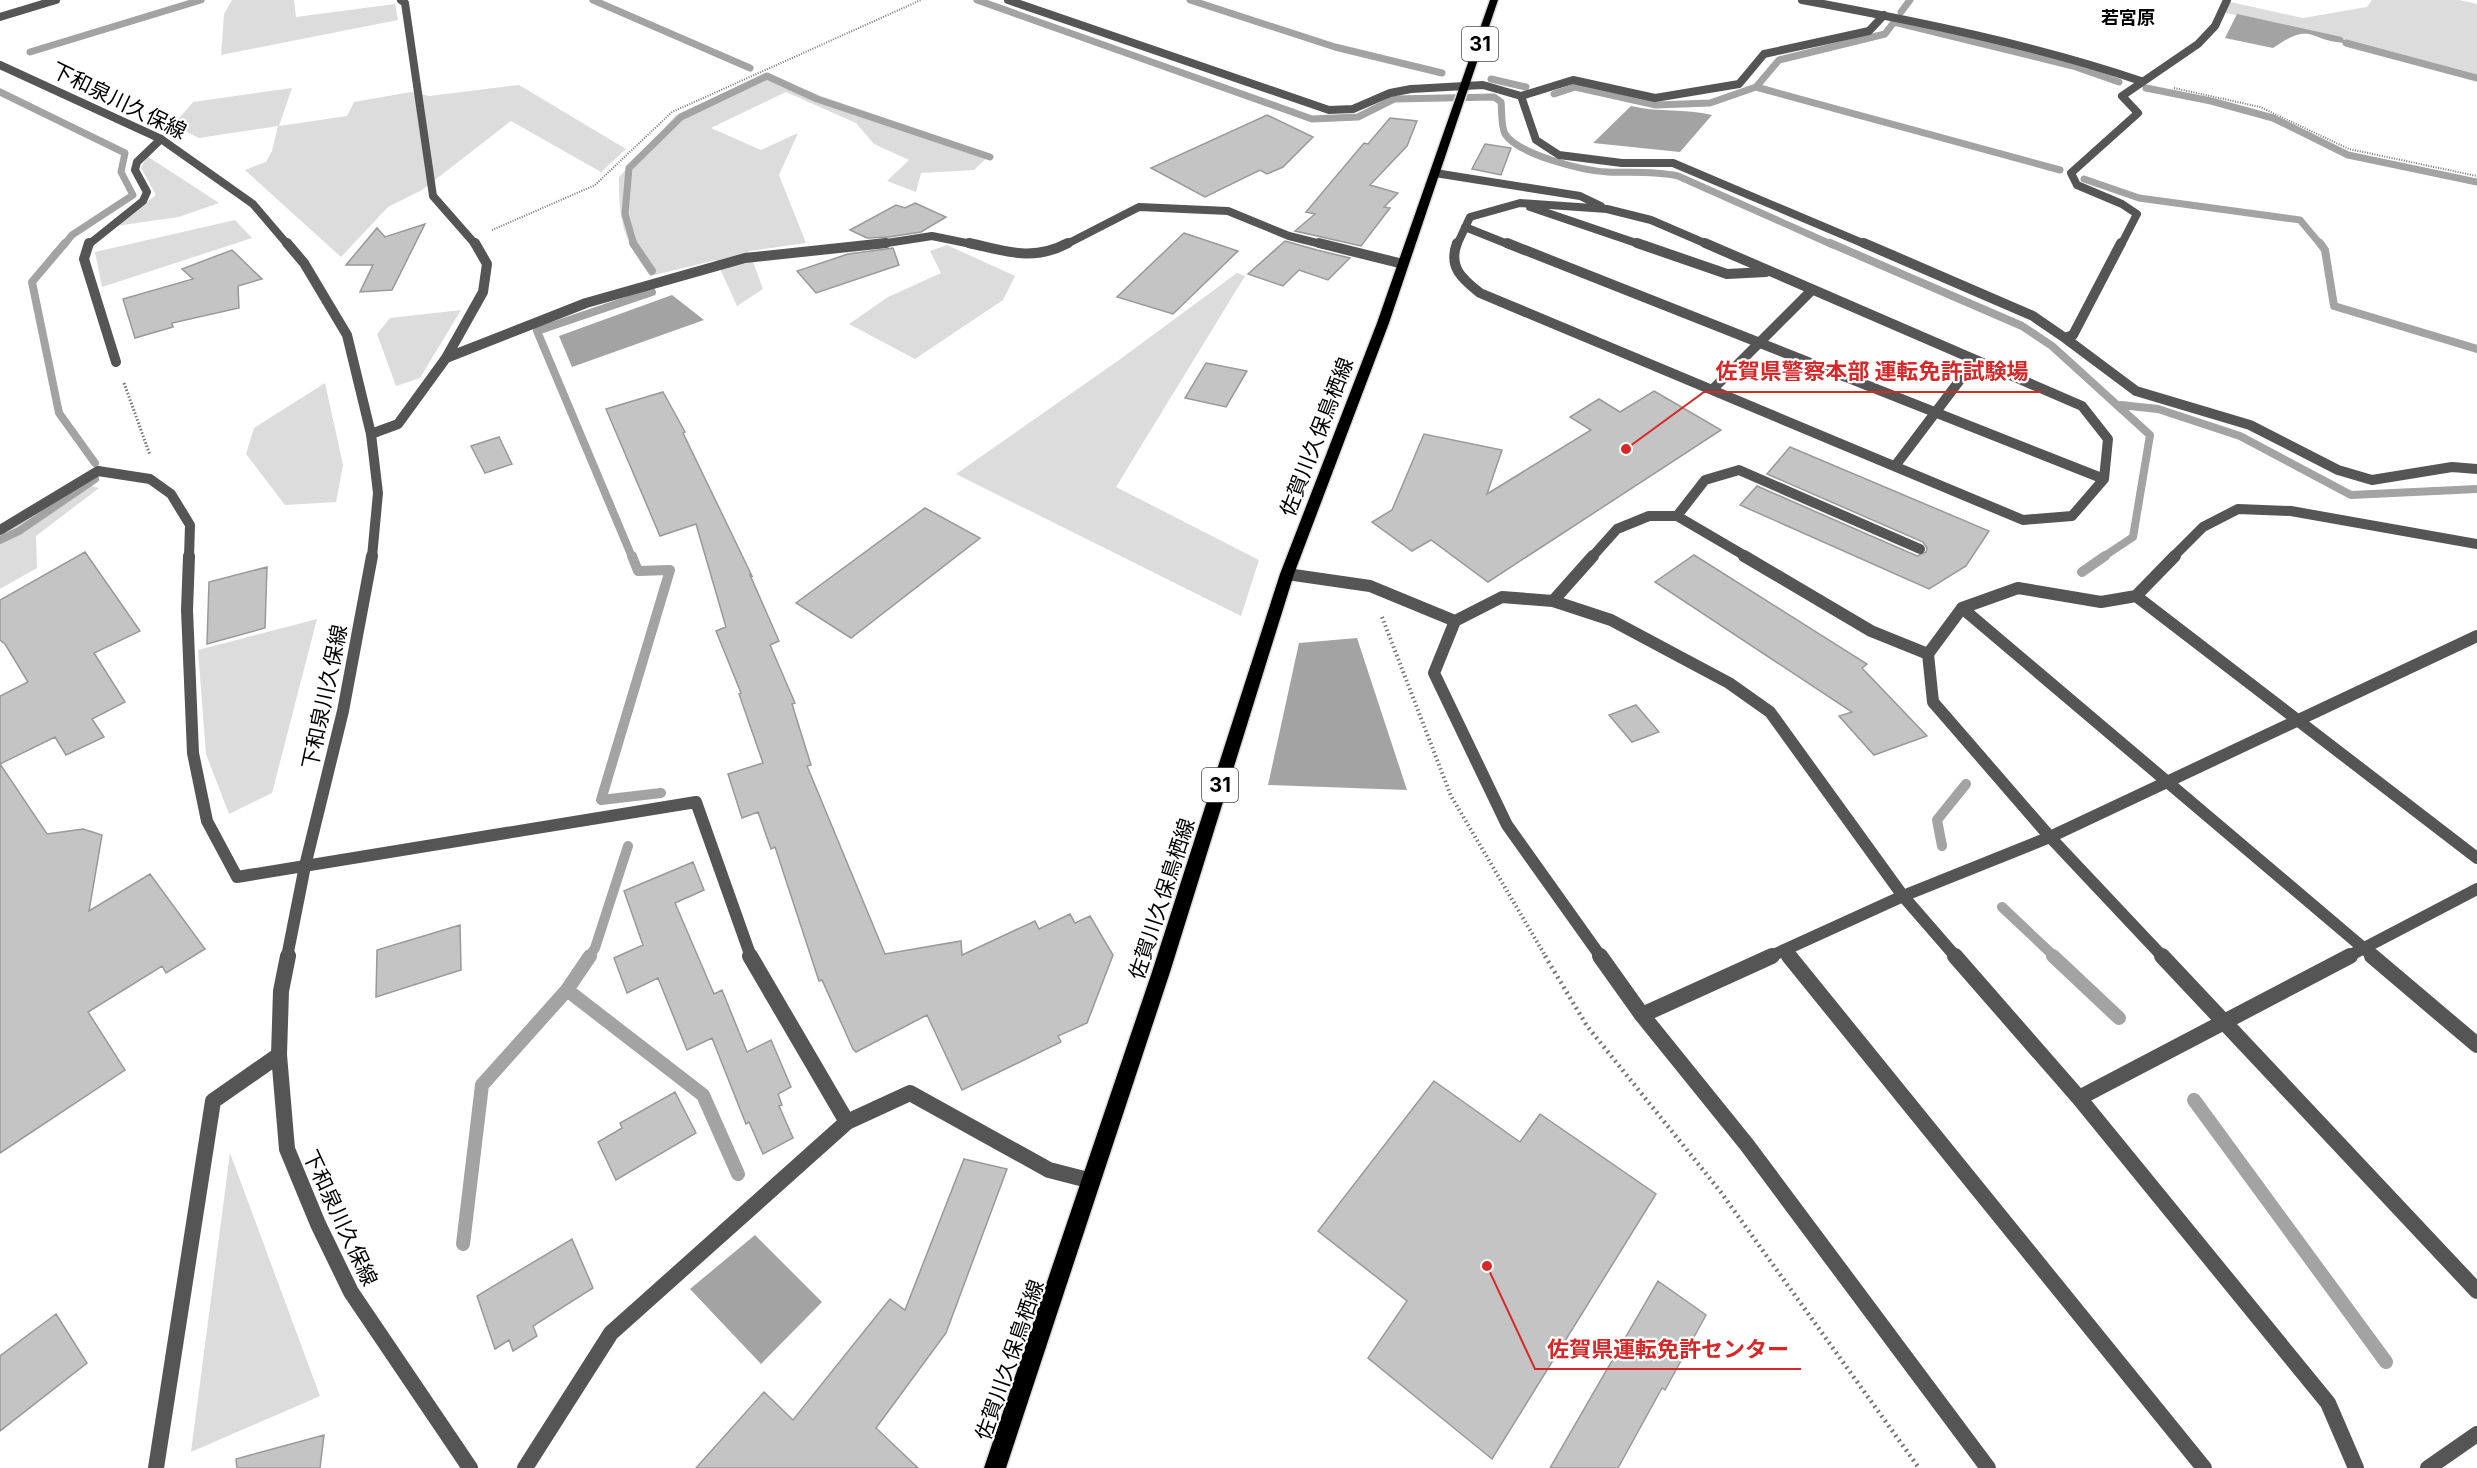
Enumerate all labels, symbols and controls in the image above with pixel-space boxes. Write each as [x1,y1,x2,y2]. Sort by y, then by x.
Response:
district label: 若宮原 [2101,7,2155,28]
road number: 31 [1462,27,1498,61]
street label: 下和泉川久保線 [48,57,191,144]
callout: 佐賀県警察本部 運転免許試験場 [1704,352,2041,392]
street label: 佐賀川久保鳥栖線 [1275,354,1358,520]
text: 佐賀県警察本部 運転免許試験場 [1715,358,2029,384]
street label: 下和泉川久保線 [297,622,352,771]
road number: 31 [1202,768,1238,802]
street label: 佐賀川久保鳥栖線 [1124,815,1199,983]
street label: 下和泉川久保線 [298,1146,383,1290]
street label: 佐賀川久保鳥栖線 [970,1276,1049,1443]
callout: 佐賀県運転免許センター [1535,1329,1801,1369]
text: 佐賀県運転免許センター [1547,1336,1789,1362]

